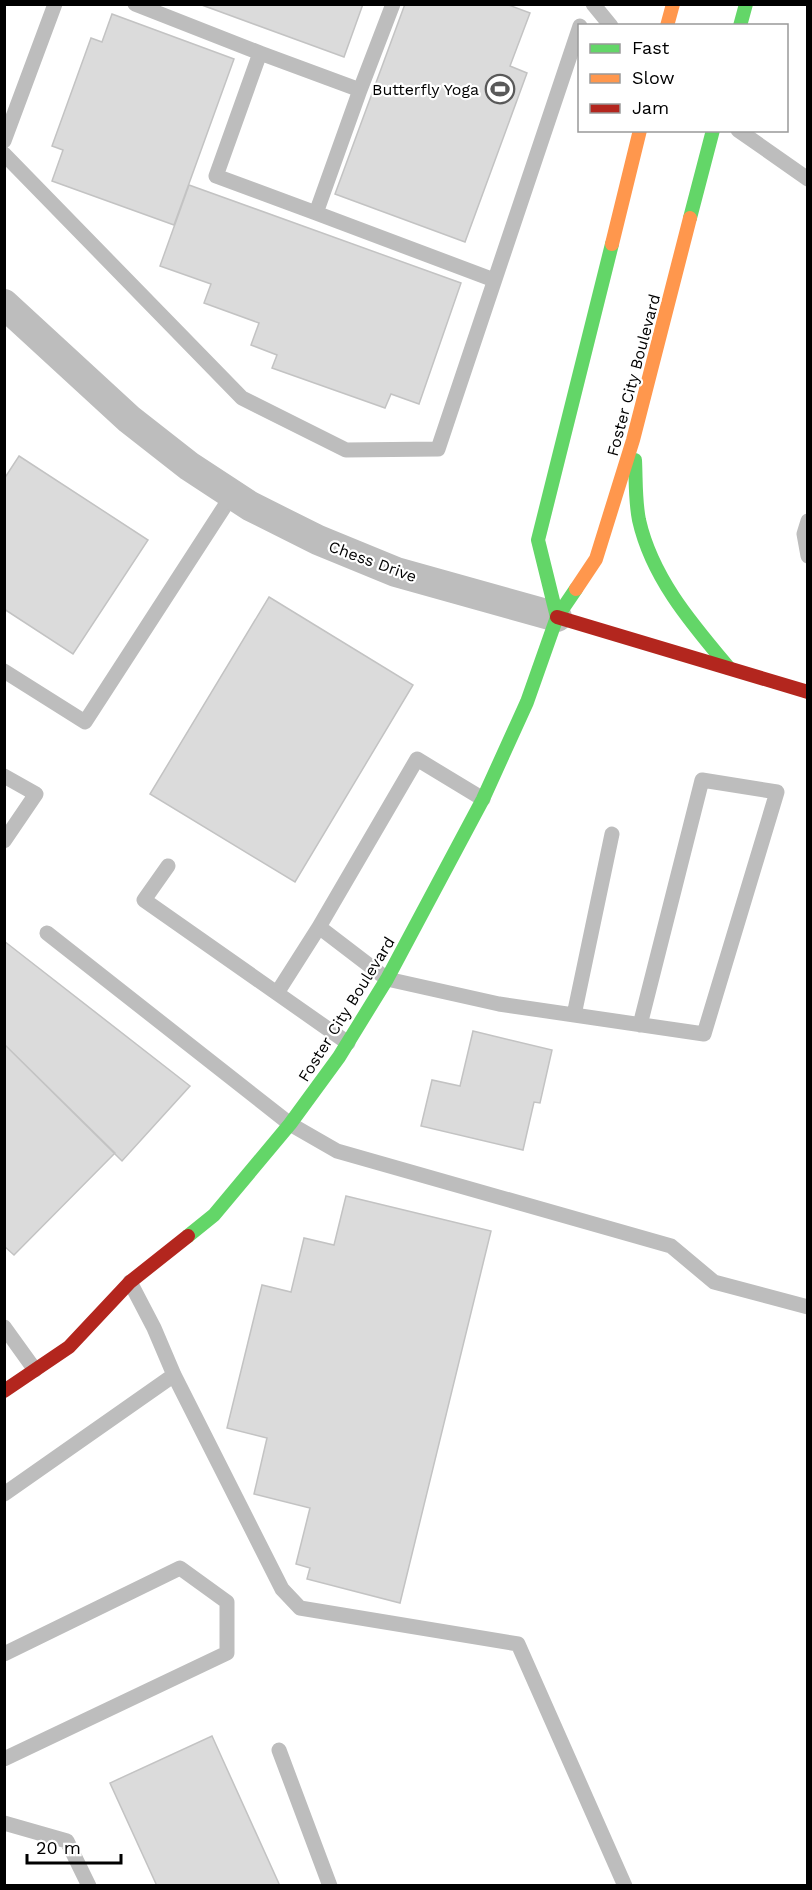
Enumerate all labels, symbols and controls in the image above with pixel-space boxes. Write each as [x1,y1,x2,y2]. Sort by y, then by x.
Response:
legend [578,24,788,132]
text: Fast [632,37,670,58]
text: Slow [632,67,675,88]
sports icon: Butterfly Yoga [484,73,516,105]
place label: Butterfly Yoga [372,80,479,99]
text: Jam [632,97,669,118]
street label: Foster City Boulevard [603,292,664,458]
street label: Chess Drive [326,537,419,586]
street label: Foster City Boulevard [294,933,399,1085]
scale bar [27,1827,122,1865]
text: 20 m [36,1837,81,1858]

